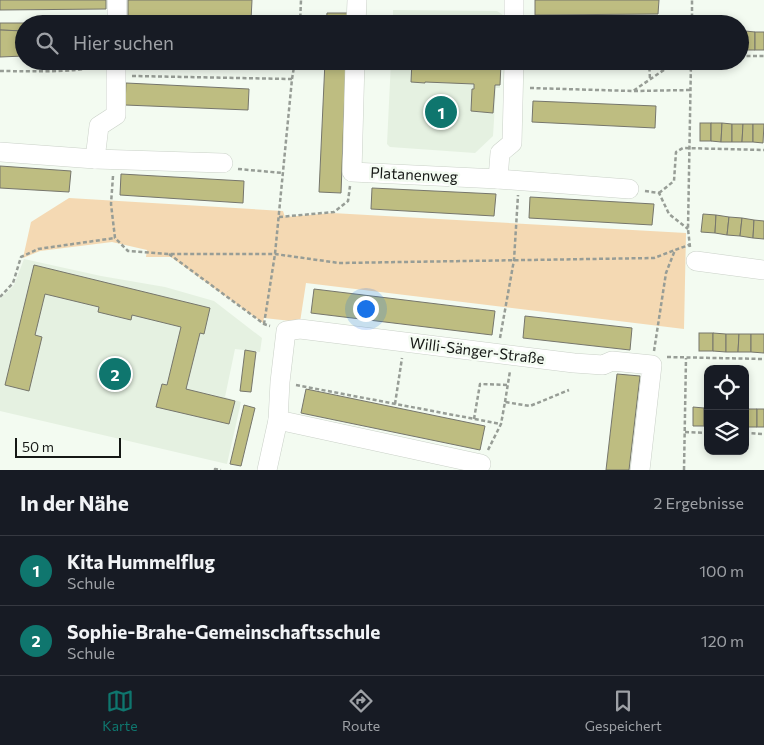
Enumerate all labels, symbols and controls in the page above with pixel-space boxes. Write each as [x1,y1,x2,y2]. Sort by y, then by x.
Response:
search box [15,15,749,70]
icon: search [33,29,61,57]
text: Hier suchen [73,31,174,54]
pin: 1 [425,93,457,131]
street label: Platanenweg [370,163,458,185]
your location [353,296,379,322]
street label: Willi-Sänger-Straße [409,333,546,367]
pin: 2 [99,355,131,393]
map controls [704,365,749,455]
button: locate [704,365,749,410]
button: layers [704,410,749,455]
scale bar [15,435,121,458]
text: 50 m [22,438,54,455]
text: In der Nähe [20,490,129,515]
text: 2 Ergebnisse [654,493,744,512]
text: Kita Hummelflug [67,550,215,573]
text: 1 [32,561,40,580]
text: 100 m [699,561,744,580]
text: Schule [67,573,115,592]
text: Sophie-Brahe-Gemeinschaftsschule [67,620,380,643]
text: 2 [31,631,41,650]
text: 120 m [701,631,744,650]
text: Schule [67,643,115,662]
tab: Karte [102,687,138,734]
tab: Route [342,687,380,734]
tab: Gespeichert [585,687,662,734]

